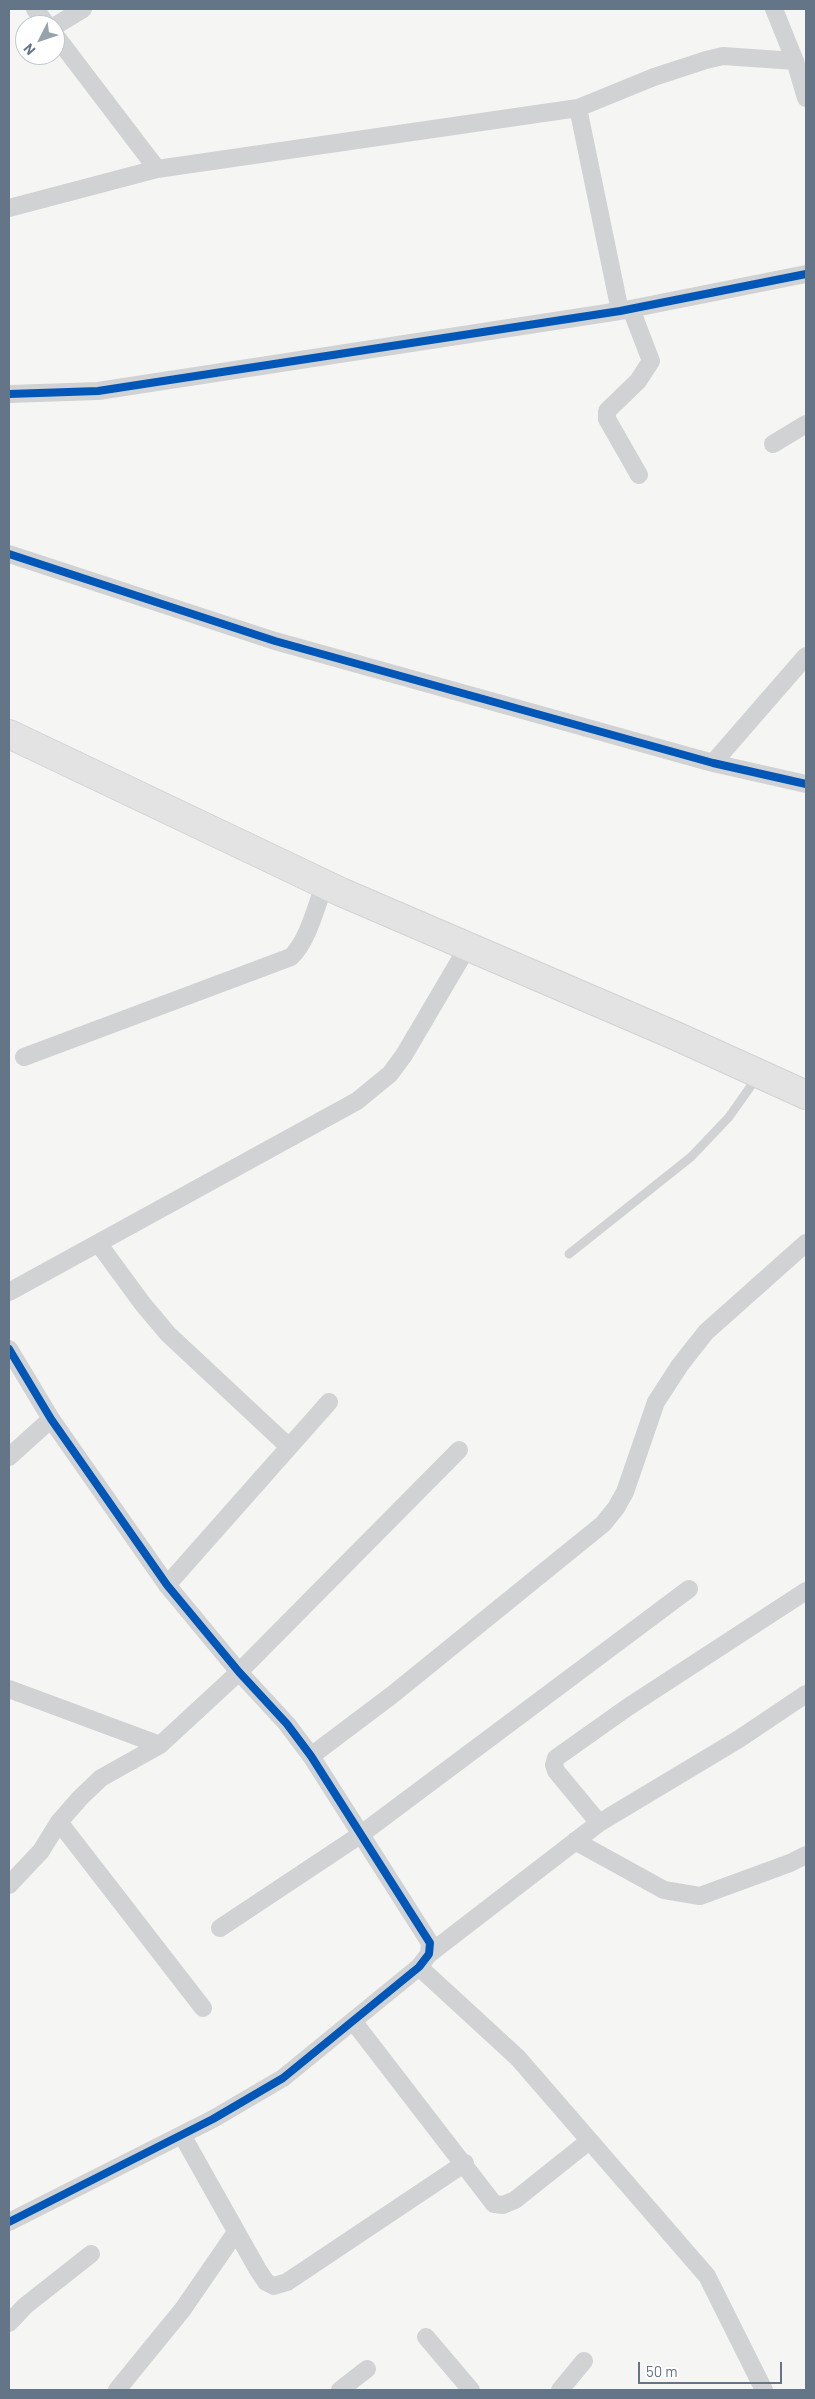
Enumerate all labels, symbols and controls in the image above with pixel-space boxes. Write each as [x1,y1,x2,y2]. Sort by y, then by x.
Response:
north arrow [15,15,65,65]
text: N [20,40,39,59]
scale bar [640,2352,784,2384]
text: 50 m [646,2362,678,2380]

